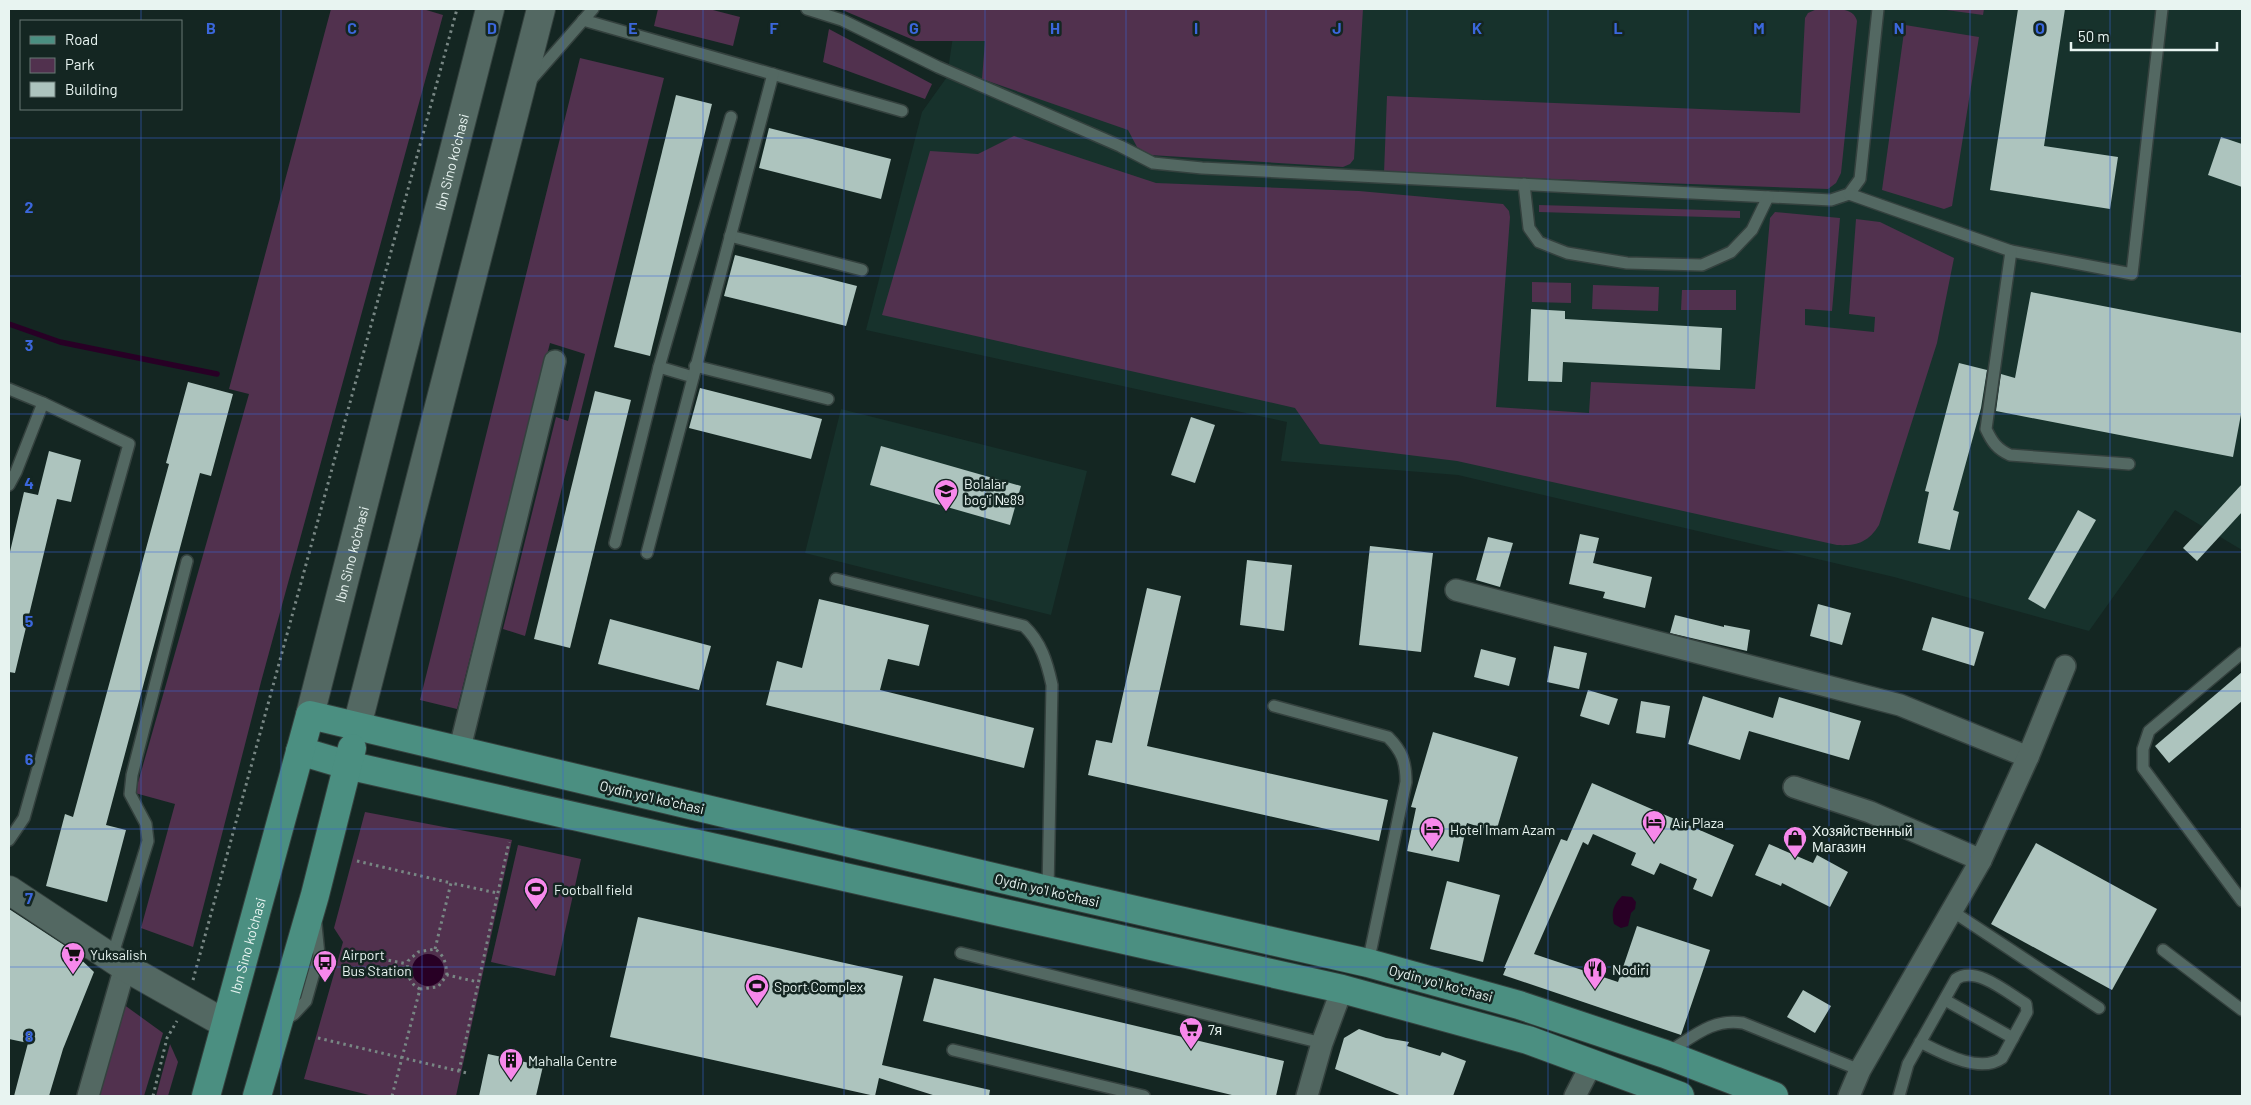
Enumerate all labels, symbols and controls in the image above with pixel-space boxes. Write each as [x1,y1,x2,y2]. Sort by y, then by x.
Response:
text: B [206,18,216,37]
text: C [347,18,357,37]
text: D [487,18,497,37]
text: E [628,18,638,37]
text: F [770,18,779,37]
text: G [909,18,919,37]
text: H [1050,18,1060,37]
text: I [1194,18,1198,37]
text: J [1332,18,1342,37]
text: K [1472,18,1482,37]
text: L [1613,18,1623,37]
text: M [1753,18,1765,37]
text: N [1894,18,1904,37]
text: O [2035,18,2045,37]
legend [20,20,182,110]
scale bar [2071,20,2217,52]
text: 50 m [2078,27,2110,45]
text: Road [65,30,98,48]
text: Park [65,55,95,73]
text: Building [65,80,118,98]
street label: Ibn Sino ko'chasi [431,112,472,212]
text: 2 [25,197,34,216]
text: 3 [25,335,33,354]
text: 4 [24,473,34,492]
place label: Bolalar bog'i №89 [964,475,1024,508]
school or university icon: Bolalar bog'i №89 [933,478,959,512]
street label: Ibn Sino ko'chasi [331,504,371,604]
text: 5 [25,611,34,630]
text: 6 [25,749,34,768]
street label: Oydin yoʻl koʻchasi [598,777,706,817]
hotel icon: Air Plaza [1641,809,1667,843]
place label: Air Plaza [1672,814,1724,831]
hotel icon: Hotel Imam Azam [1419,816,1445,850]
place label: Hotel Imam Azam [1450,821,1555,838]
place label: Хозяйственный Магазин [1812,822,1912,855]
shop icon: Хозяйственный Магазин [1782,825,1808,859]
street label: Oydin yoʻl koʻchasi [993,870,1101,910]
sports icon: Football field [523,876,549,910]
place label: Football field [554,881,633,898]
text: 7 [25,888,33,907]
street label: Ibn Sino ko'chasi [226,896,268,995]
supermarket icon: Yuksalish [60,941,86,975]
place label: Yuksalish [90,946,147,963]
place label: Airport Bus Station [342,946,412,979]
bus stop icon: Airport Bus Station [312,949,338,983]
restaurant icon: Nodiri [1582,956,1608,990]
street label: Oydin yoʻl koʻchasi [1387,961,1495,1005]
place label: Nodiri [1612,961,1649,978]
sports icon: Sport Complex [744,973,770,1007]
place label: Sport Complex [774,978,864,995]
supermarket icon: 7я [1178,1016,1204,1050]
place label: 7я [1208,1021,1222,1038]
text: 8 [25,1026,34,1045]
building icon: Mahalla Centre [498,1047,524,1081]
place label: Mahalla Centre [528,1052,617,1069]

